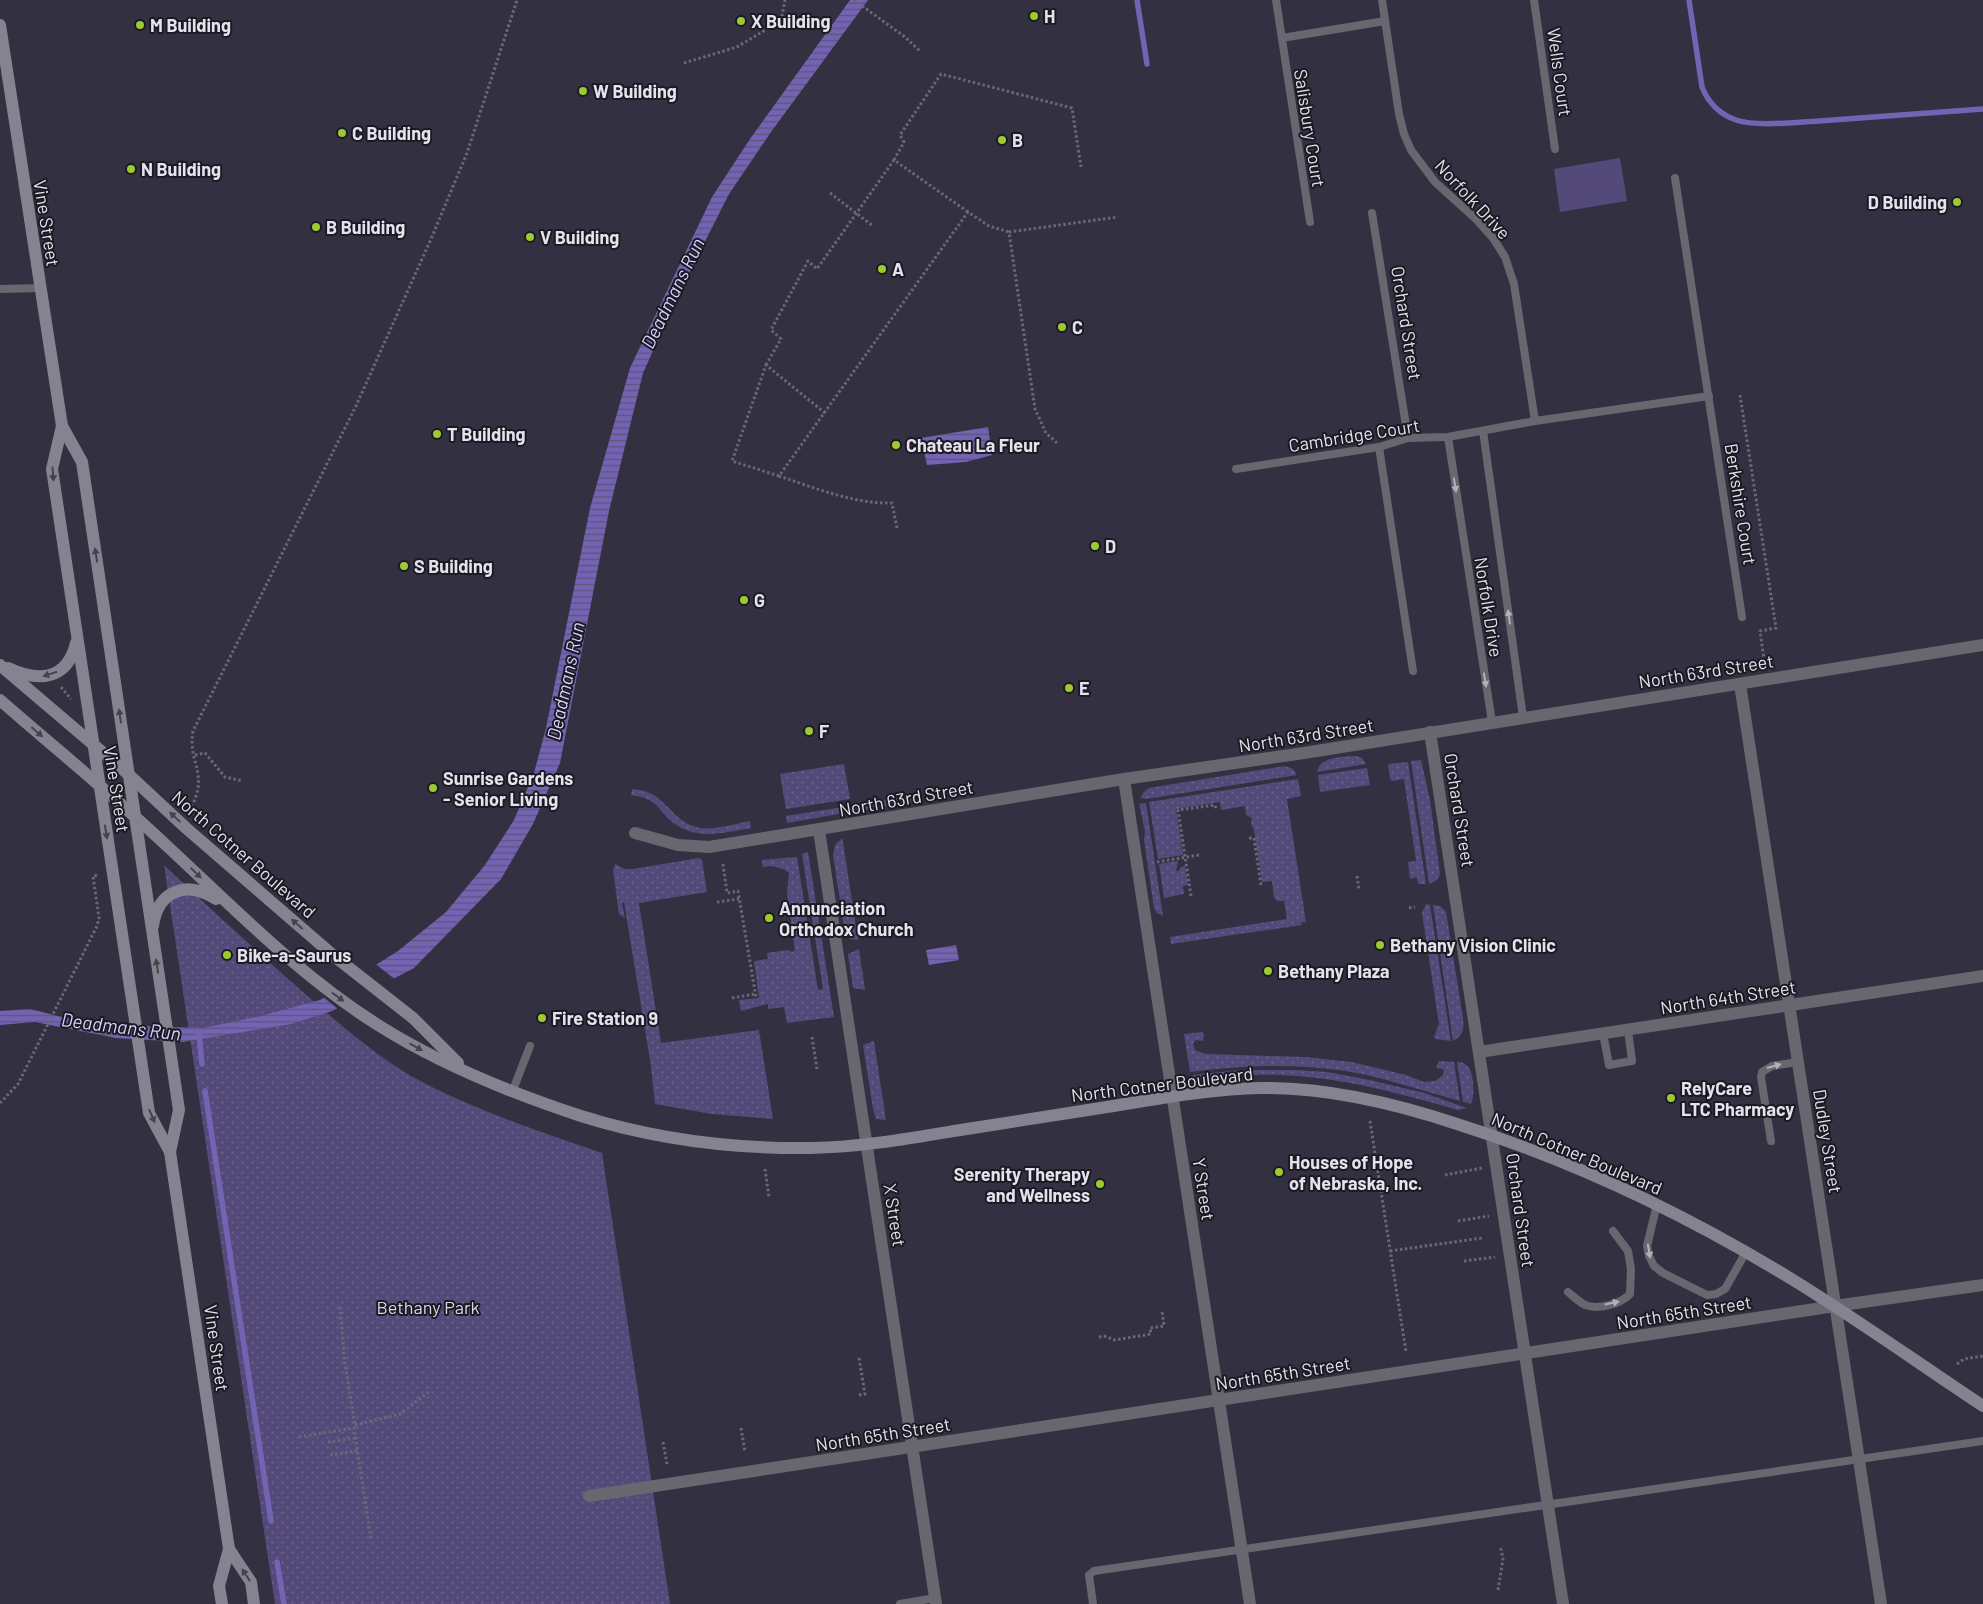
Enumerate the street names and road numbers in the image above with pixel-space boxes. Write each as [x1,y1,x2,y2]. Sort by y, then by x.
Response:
street label: Wells Court [1543,27,1577,117]
street label: Salisbury Court [1290,67,1330,189]
street label: Norfolk Drive [1430,155,1516,243]
street label: Vine Street [29,178,65,268]
street label: Orchard Street [1387,265,1427,381]
street label: Cambridge Court [1287,414,1421,456]
street label: Berkshire Court [1721,442,1761,566]
street label: Norfolk Drive [1470,555,1508,659]
street label: North 63rd Street [1637,649,1775,693]
street label: North 63rd Street [1237,713,1375,757]
street label: Vine Street [99,744,135,834]
street label: Orchard Street [1440,752,1480,868]
street label: North 63rd Street [837,775,975,821]
street label: North Cotner Boulevard [168,786,320,922]
street label: North 64th Street [1659,975,1797,1019]
street label: North Cotner Boulevard [1070,1062,1254,1106]
street label: Dudley Street [1809,1087,1847,1195]
street label: North Cotner Boulevard [1488,1107,1666,1199]
street label: Orchard Street [1502,1152,1540,1268]
street label: Y Street [1188,1156,1220,1222]
street label: X Street [879,1182,911,1248]
street label: North 65th Street [1615,1290,1753,1334]
street label: Vine Street [200,1303,234,1393]
street label: North 65th Street [1214,1351,1352,1395]
street label: North 65th Street [814,1412,952,1456]

